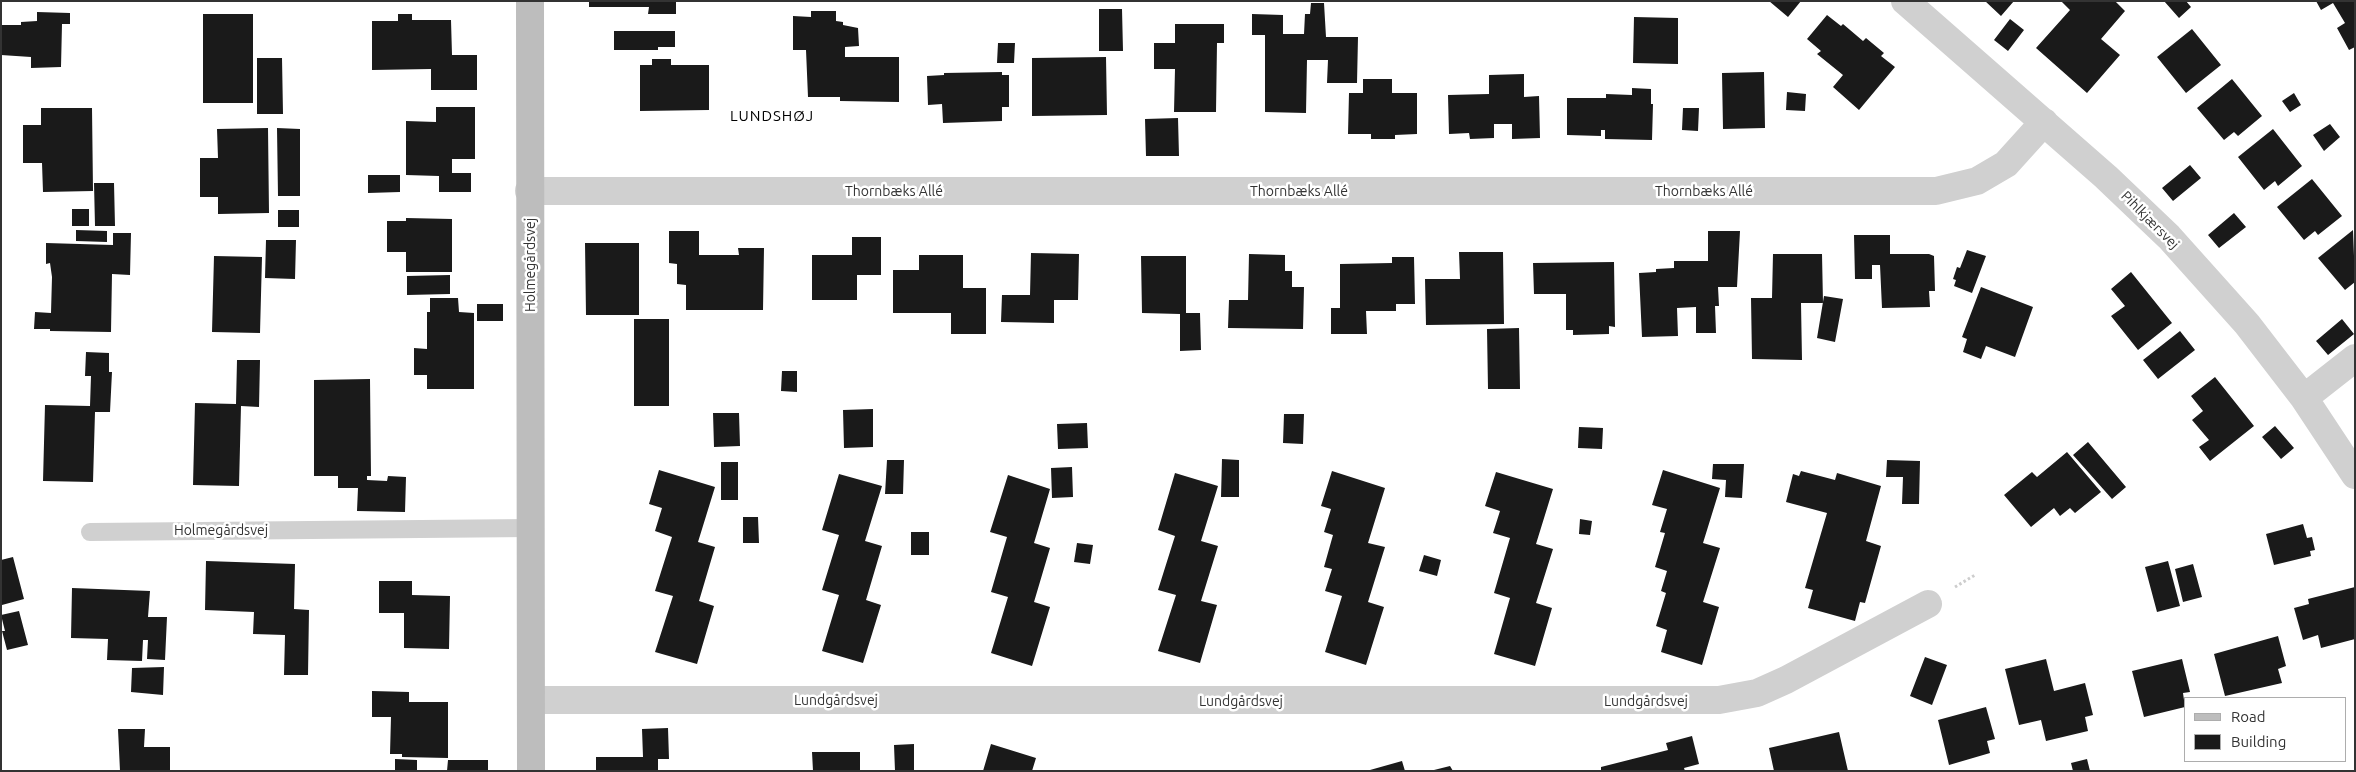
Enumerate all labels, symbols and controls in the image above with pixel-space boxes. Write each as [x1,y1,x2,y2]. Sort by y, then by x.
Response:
district label: LUNDSHØJ [729,107,815,125]
street label: Thornbæks Allé [845,183,943,199]
street label: Thornbæks Allé [1250,183,1348,199]
street label: Thornbæks Allé [1655,183,1753,199]
street label: Pihlkjærsvej [2117,187,2183,253]
street label: Holmegårdsvej [522,218,538,312]
street label: Holmegårdsvej [174,522,268,538]
street label: Lundgårdsvej [794,692,878,708]
street label: Lundgårdsvej [1199,693,1283,709]
street label: Lundgårdsvej [1604,693,1688,709]
legend [2184,697,2346,762]
text: Road [2231,708,2266,725]
text: Building [2231,733,2286,750]

